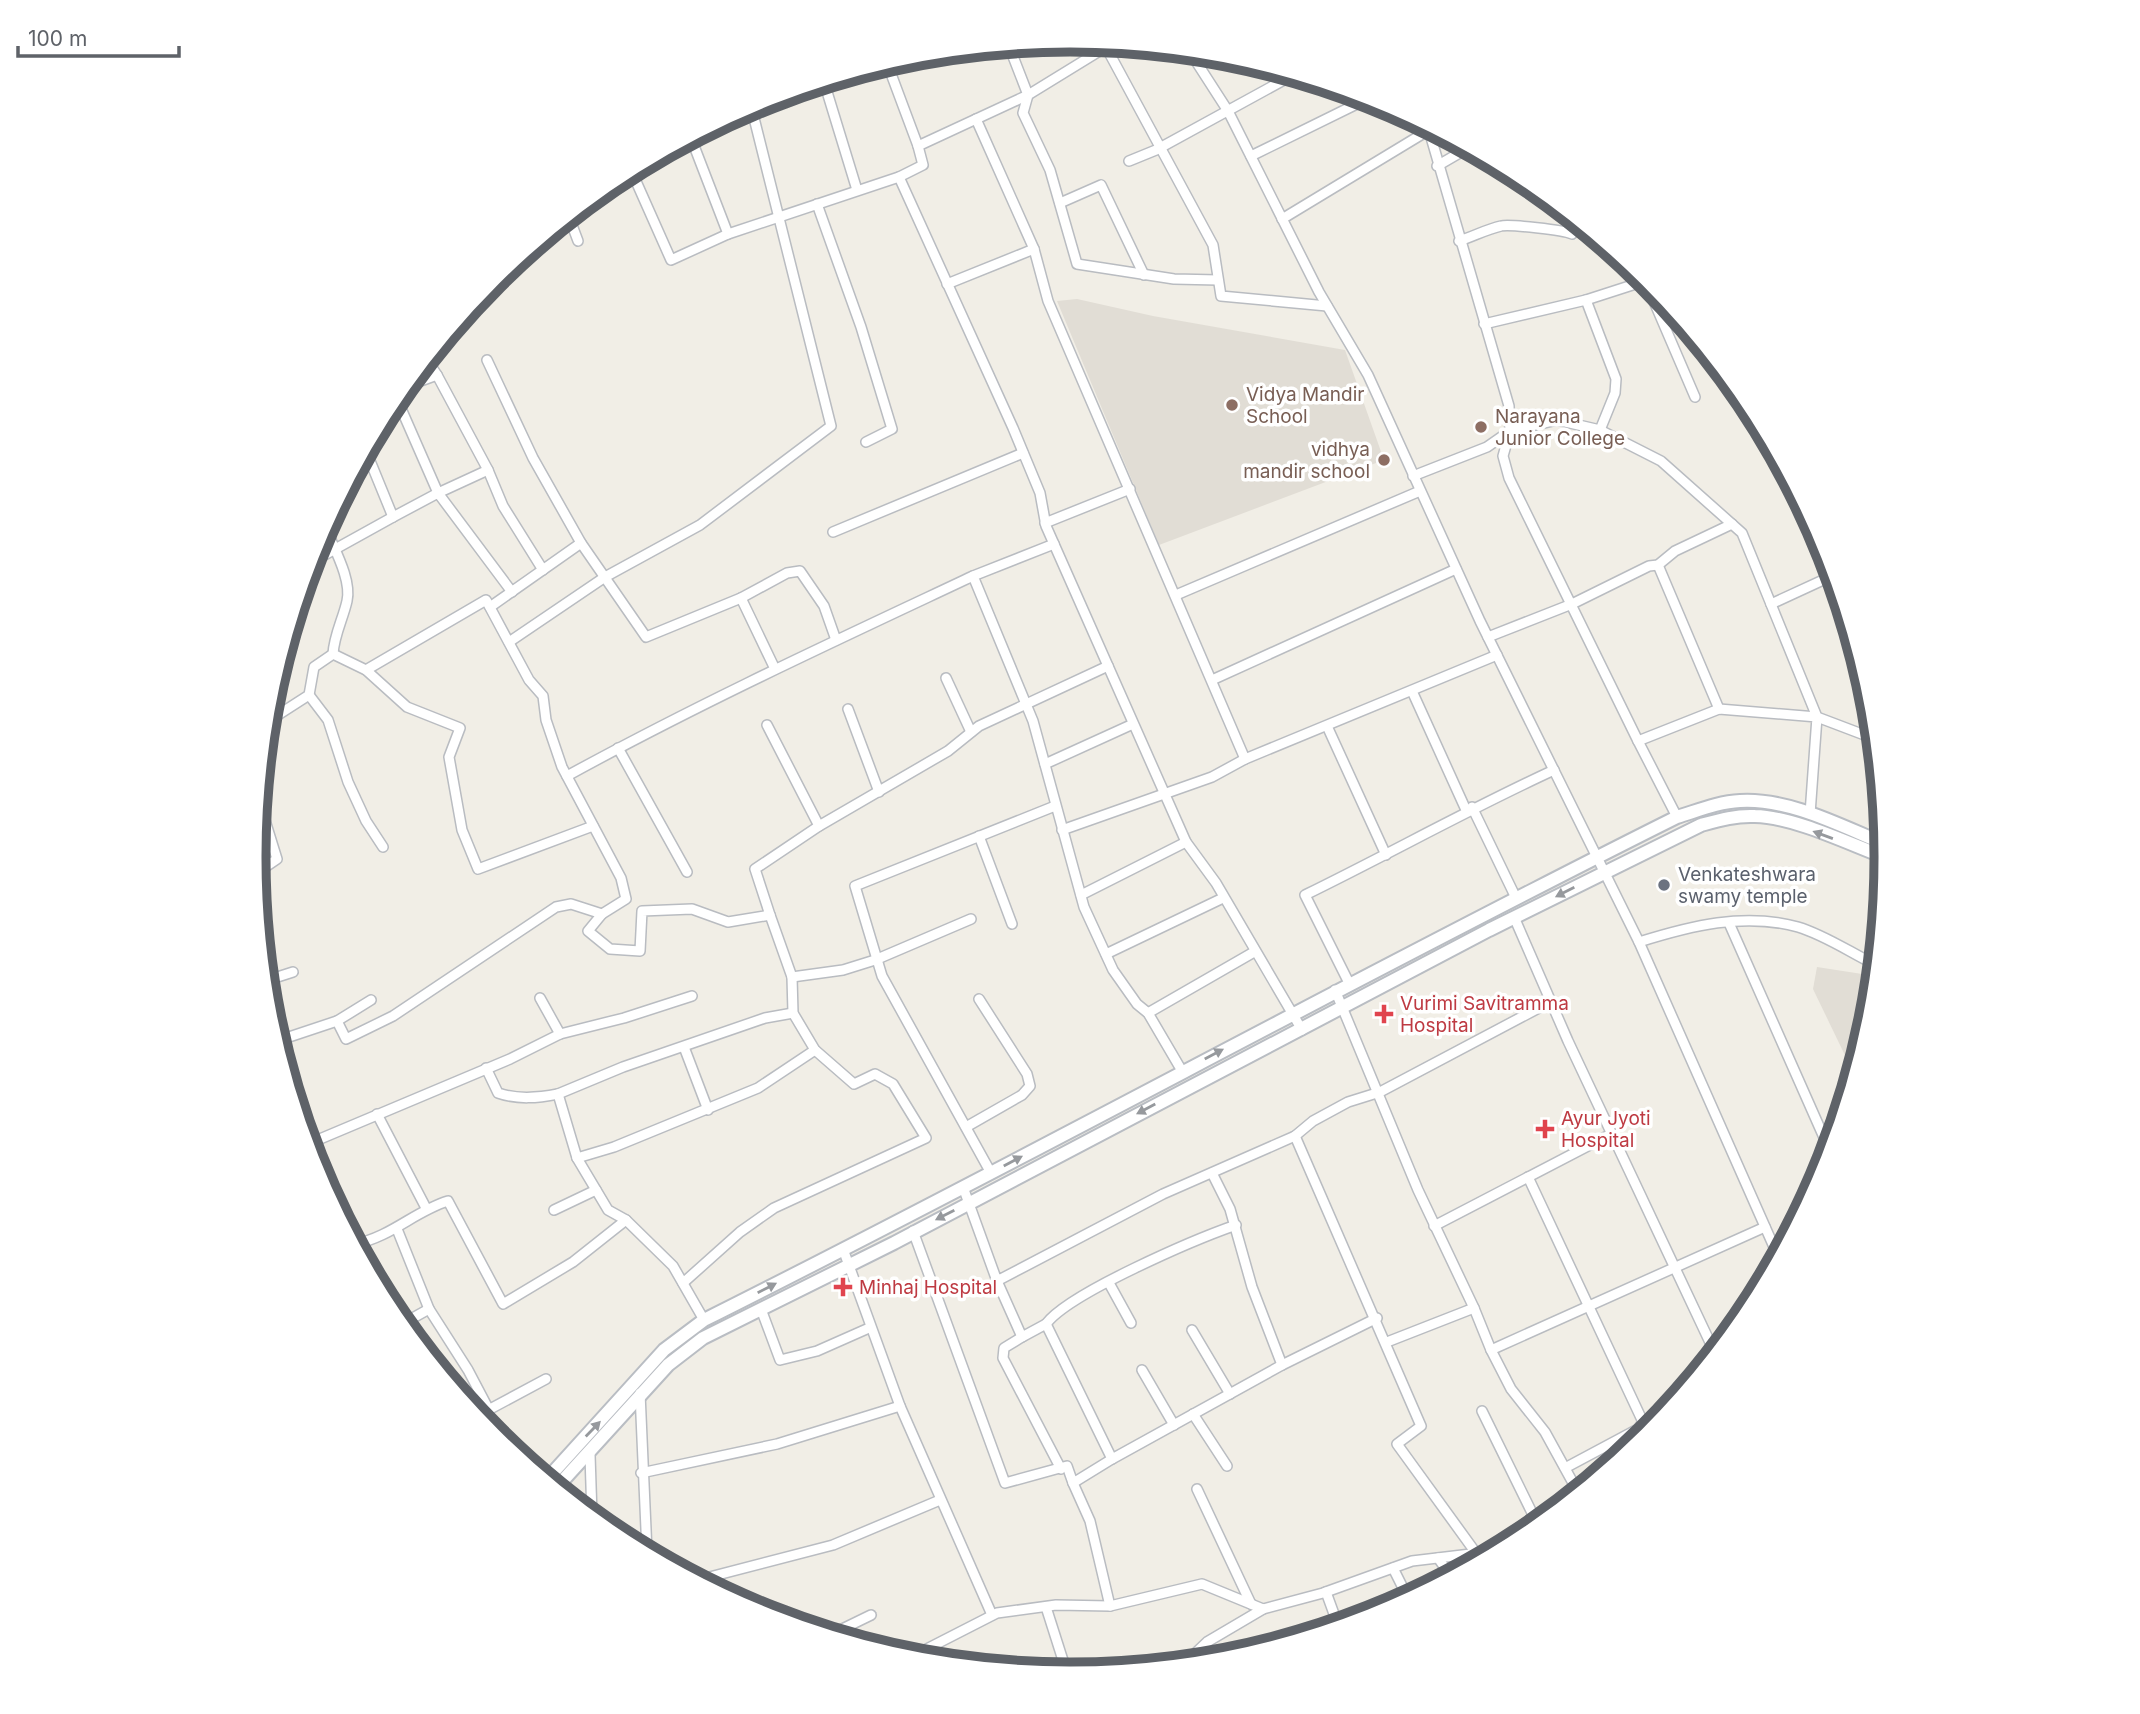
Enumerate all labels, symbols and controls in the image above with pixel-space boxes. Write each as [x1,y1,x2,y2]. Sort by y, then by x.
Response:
scale bar [18,14,178,58]
text: 100 m [28,26,87,51]
place label: Vidya Mandir School [1246,383,1364,428]
marker: Vidya Mandir School [1224,397,1240,413]
place label: Narayana Junior College [1495,405,1625,450]
marker: Narayana Junior College [1473,419,1489,435]
place label: vidhya mandir school [1243,438,1370,483]
marker: vidhya mandir school [1376,452,1392,468]
one-way arrow [1812,829,1833,840]
place label: Venkateshwara swamy temple [1678,863,1816,908]
marker: Venkateshwara swamy temple [1656,877,1672,893]
one-way arrow [1555,885,1575,897]
place label: Vurimi Savitramma Hospital [1400,992,1569,1037]
marker: Vurimi Savitramma Hospital [1374,1004,1394,1024]
one-way arrow [1204,1048,1224,1060]
one-way arrow [1136,1103,1156,1115]
place label: Ayur Jyoti Hospital [1561,1107,1651,1152]
marker: Ayur Jyoti Hospital [1535,1119,1555,1139]
one-way arrow [1003,1155,1023,1167]
one-way arrow [934,1208,954,1220]
place label: Minhaj Hospital [859,1276,997,1299]
marker: Minhaj Hospital [833,1277,853,1297]
one-way arrow [758,1282,778,1294]
one-way arrow [584,1421,600,1438]

